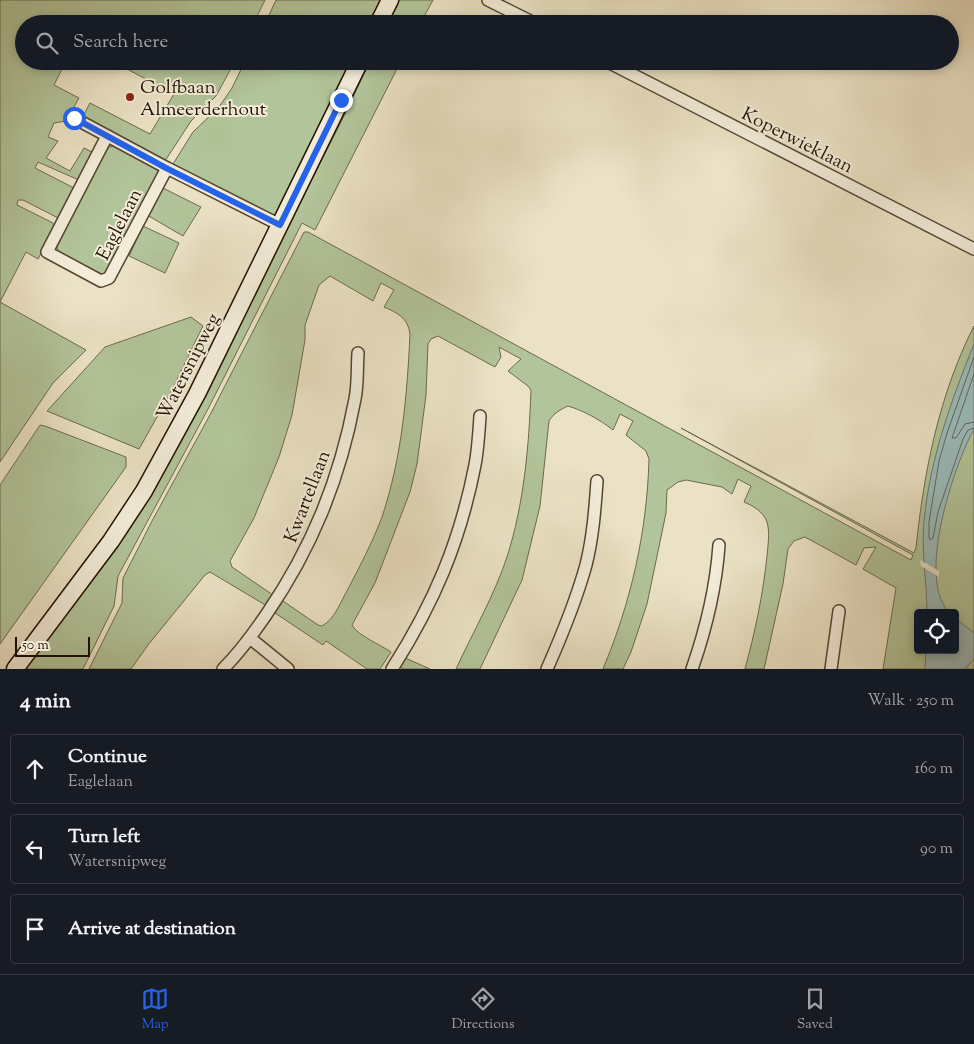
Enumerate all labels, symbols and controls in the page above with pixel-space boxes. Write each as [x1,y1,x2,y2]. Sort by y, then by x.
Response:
search box [15,15,959,70]
icon: search [33,29,61,57]
text: Search here [73,29,168,56]
place label: Golfbaan Almeerderhout [140,75,267,124]
route end [330,89,353,112]
marker: Golfbaan Almeerderhout [124,91,136,103]
street label: Koperwieklaan [736,101,857,181]
route start [63,107,86,130]
street label: Eaglelaan [91,185,150,266]
street label: Watersnipweg [151,309,228,425]
street label: Kwartellaan [278,447,338,547]
map controls [914,609,959,654]
button: locate [914,609,959,654]
scale bar [15,634,90,657]
text: 50 m [22,636,49,656]
text: 4 min [20,687,71,717]
text: Walk · 250 m [868,690,954,713]
text: Continue [68,744,147,771]
icon: ahead [21,755,49,783]
text: 160 m [915,758,953,781]
text: Eaglelaan [68,771,133,794]
text: Turn left [68,824,140,851]
icon: left [21,835,49,863]
text: 90 m [920,838,953,861]
text: Watersnipweg [68,851,166,874]
icon: arrive [21,915,49,943]
text: Arrive at destination [68,916,236,943]
tab: Map [141,985,169,1035]
tab: Directions [451,985,515,1035]
tab: Saved [797,985,833,1035]

